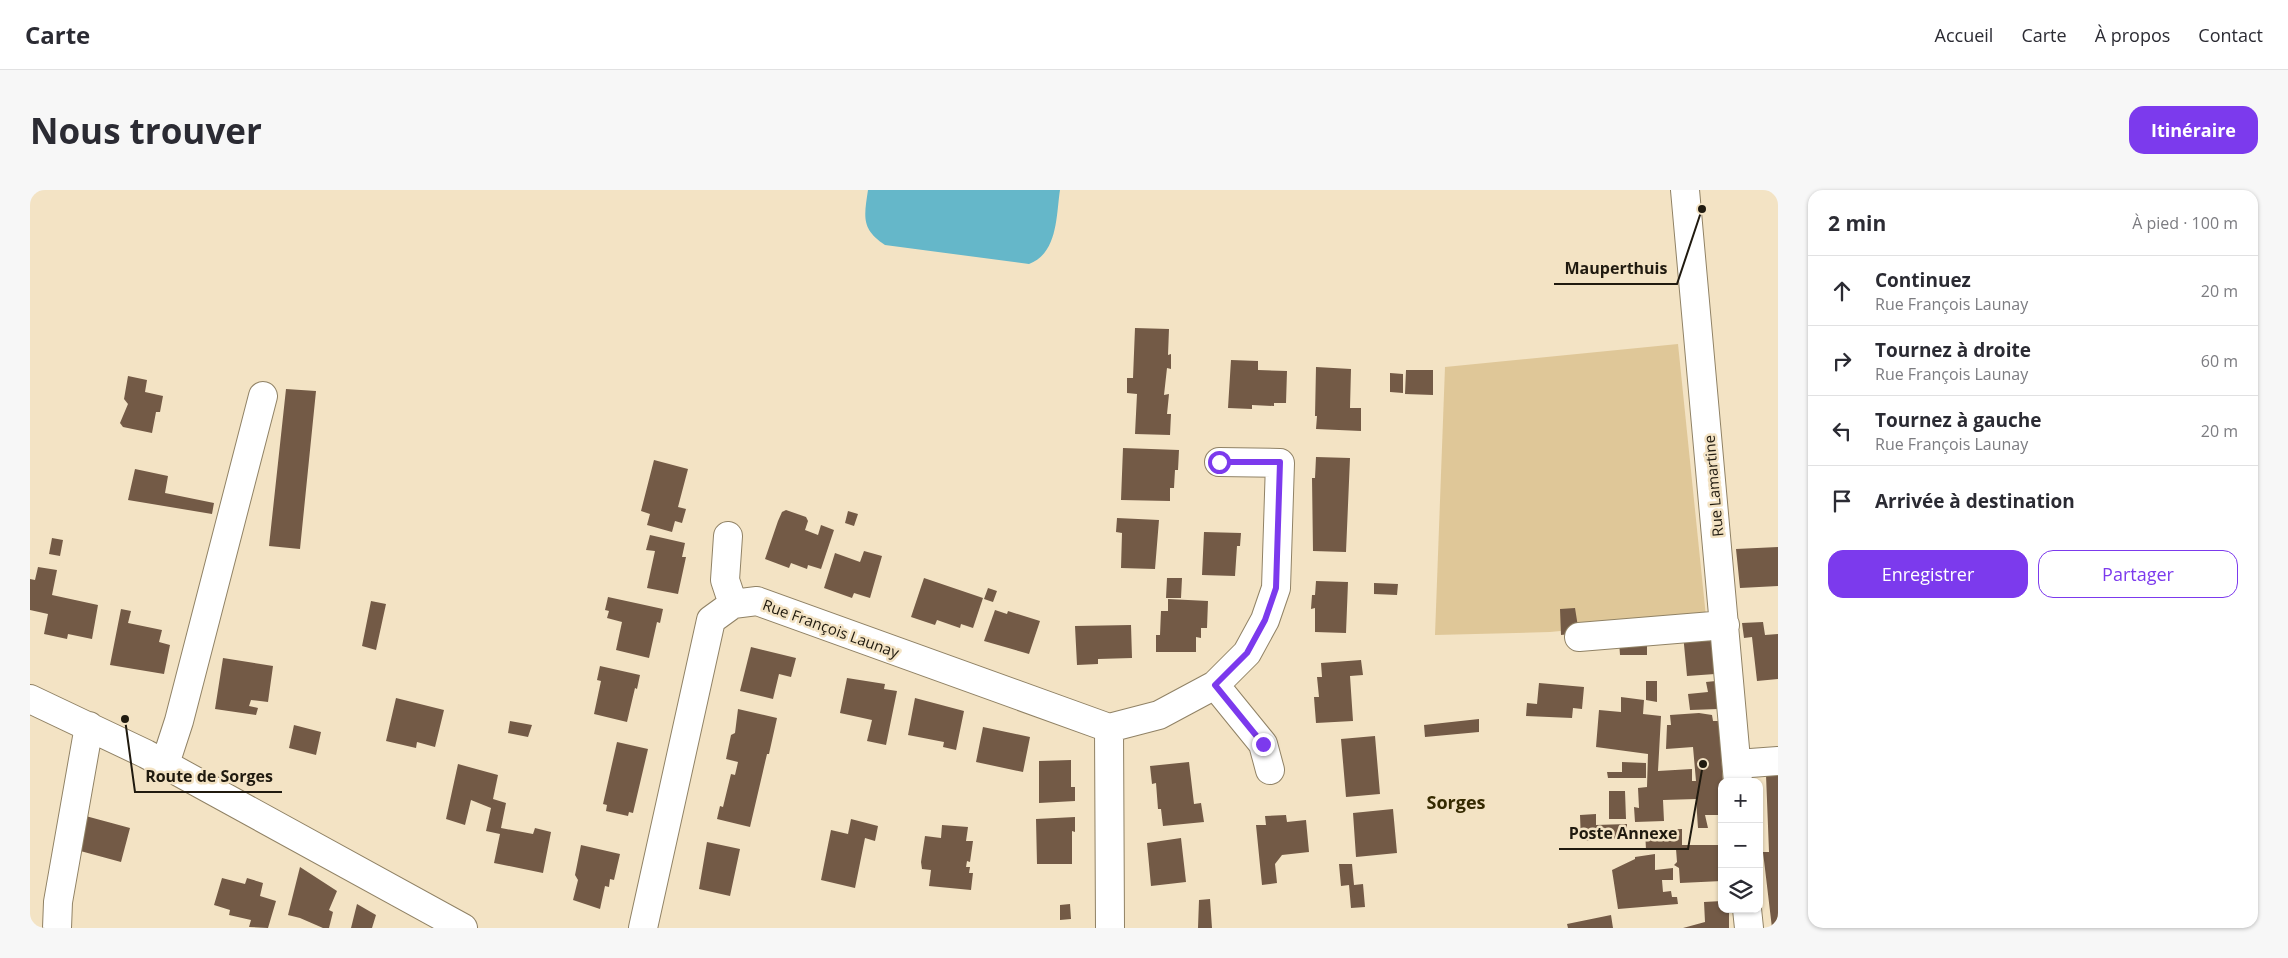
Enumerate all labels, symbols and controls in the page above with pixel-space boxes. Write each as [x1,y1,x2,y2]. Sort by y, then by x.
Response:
text: Carte [25,18,90,51]
text: Accueil [1935,23,1993,47]
text: Carte [2021,23,2067,47]
text: À propos [2095,23,2170,47]
text: Contact [2198,23,2263,47]
button: Itinéraire [2129,106,2258,154]
text: Nous trouver [30,107,262,154]
text: 2 min [1828,209,1886,237]
text: À pied · 100 m [2132,212,2238,234]
callout: Mauperthuis [1554,253,1677,284]
text: Mauperthuis [1565,257,1668,279]
text: Continuez [1875,267,1971,293]
icon: ahead [1828,277,1856,305]
text: 20 m [2201,280,2238,302]
text: Rue François Launay [1875,293,2028,315]
text: Tournez à droite [1875,337,2031,363]
icon: right [1828,347,1856,375]
text: 60 m [2201,350,2238,372]
text: Rue François Launay [1875,363,2028,385]
text: Tournez à gauche [1875,407,2041,433]
icon: left [1828,417,1856,445]
text: 20 m [2201,420,2238,442]
text: Rue François Launay [1875,433,2028,455]
street label: Rue Lamartine [1699,434,1727,538]
route start [1208,451,1231,474]
icon: arrive [1828,487,1856,515]
text: Arrivée à destination [1875,488,2075,514]
button: Enregistrer [1828,550,2028,598]
button: Partager [2038,550,2238,598]
street label: Rue François Launay [760,594,902,662]
route end [1252,733,1275,756]
callout: Route de Sorges [135,761,282,792]
text: Route de Sorges [145,765,273,787]
map controls [1718,778,1763,913]
button: + [1718,778,1763,823]
district label: Sorges [1427,790,1486,814]
callout: Poste Annexe [1559,818,1688,849]
text: Poste Annexe [1569,822,1677,844]
button: − [1718,823,1763,868]
button: layers [1718,868,1763,913]

